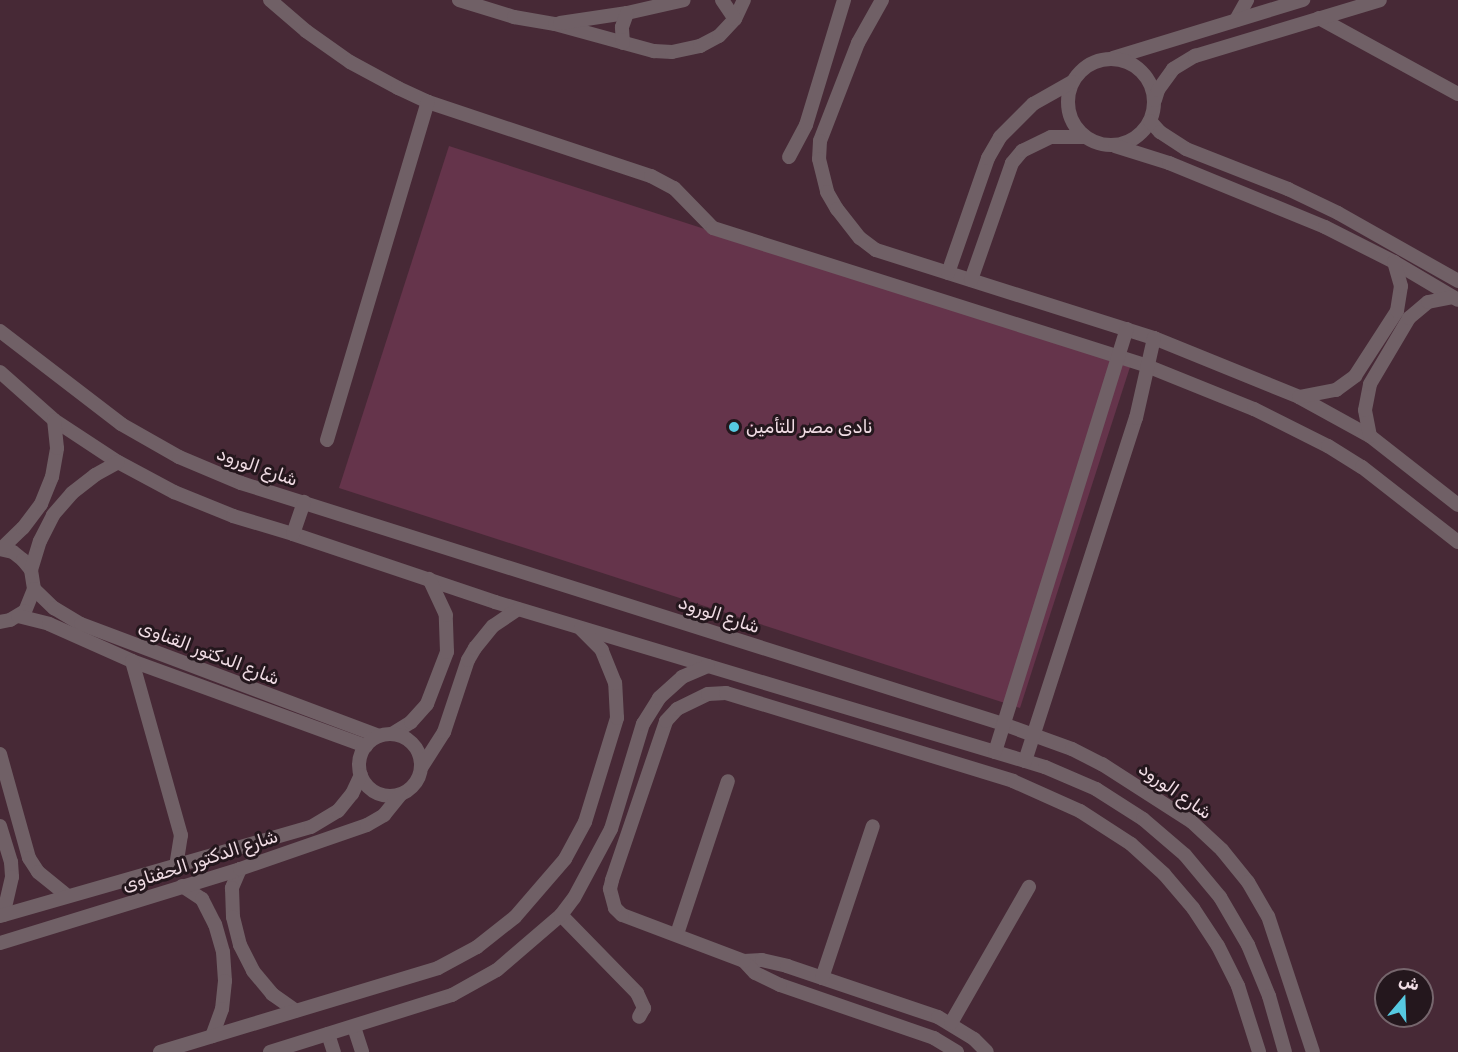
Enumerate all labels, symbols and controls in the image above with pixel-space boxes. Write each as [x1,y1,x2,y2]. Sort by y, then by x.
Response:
place label: نادى مصر للتأمين [746,416,873,438]
marker: نادى مصر للتأمين [727,420,741,434]
street label: شارع الورود [214,443,300,491]
street label: شارع الورود [676,592,762,638]
street label: شارع الدكتور القناوى [135,616,283,690]
street label: شارع الورود [1134,758,1216,824]
street label: شارع الدكتور الحفناوى [119,826,281,896]
north arrow [1374,968,1434,1028]
text: ش [1397,970,1422,995]

